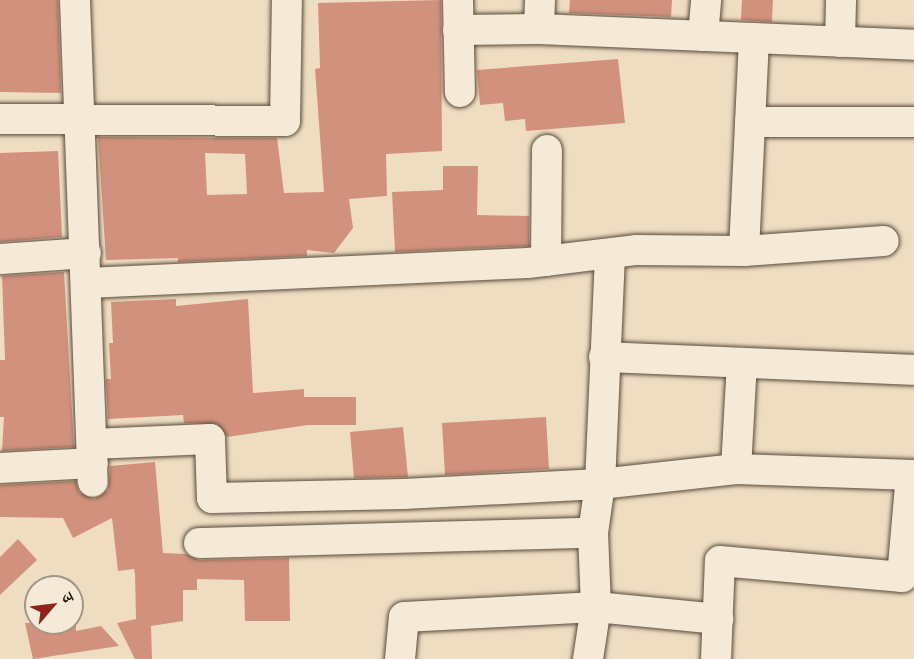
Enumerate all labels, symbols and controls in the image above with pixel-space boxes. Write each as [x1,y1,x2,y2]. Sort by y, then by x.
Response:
north arrow [24,575,84,635]
text: उ [57,589,79,606]

